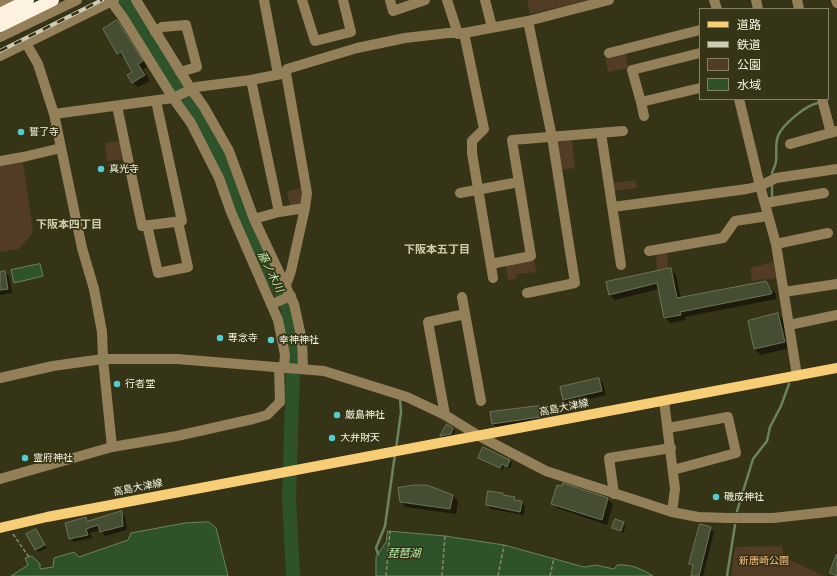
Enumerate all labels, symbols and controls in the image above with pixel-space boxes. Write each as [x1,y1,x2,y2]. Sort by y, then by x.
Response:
legend [699,8,829,100]
text: 道路 [737,17,761,33]
text: 鉄道 [737,37,761,53]
text: 公園 [737,57,761,73]
text: 水域 [737,77,761,93]
place label: 誓了寺 [29,126,59,138]
marker: 誓了寺 [16,127,26,137]
place label: 真光寺 [109,163,139,175]
marker: 真光寺 [96,164,106,174]
district label: 下阪本四丁目 [36,218,102,232]
district label: 下阪本五丁目 [404,243,470,257]
water label: 藤ノ木川 [254,249,286,295]
place label: 専念寺 [228,332,258,344]
marker: 専念寺 [215,333,225,343]
place label: 幸神神社 [279,334,319,346]
marker: 幸神神社 [266,335,276,345]
place label: 行者堂 [125,378,155,390]
marker: 行者堂 [112,379,122,389]
street label: 高島大津線 [538,397,590,419]
place label: 厳島神社 [345,409,385,421]
marker: 厳島神社 [332,410,342,420]
place label: 大弁財天 [340,432,380,444]
marker: 大弁財天 [327,433,337,443]
place label: 霊府神社 [33,452,73,464]
marker: 霊府神社 [20,453,30,463]
street label: 高島大津線 [112,477,164,499]
place label: 磯成神社 [724,491,764,503]
marker: 磯成神社 [711,492,721,502]
water label: 琵琶湖 [388,547,420,561]
park label: 新唐崎公園 [739,555,789,567]

